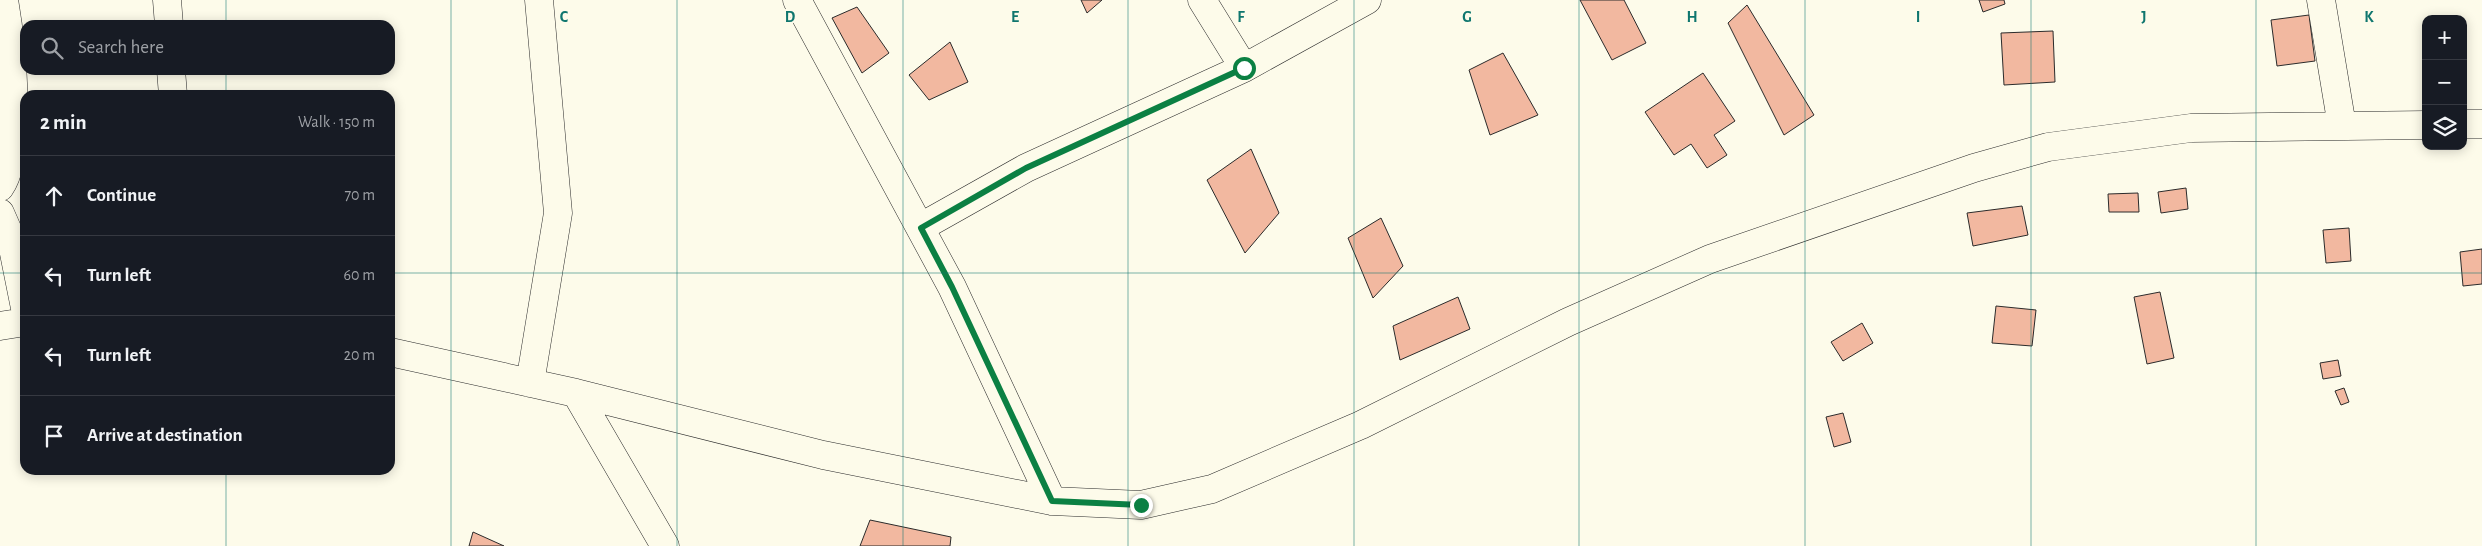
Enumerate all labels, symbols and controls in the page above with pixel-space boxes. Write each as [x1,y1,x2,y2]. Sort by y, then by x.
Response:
text: C [560,9,569,25]
text: D [785,9,796,25]
text: E [1011,9,1019,25]
text: F [1237,9,1245,25]
text: G [1462,9,1472,25]
text: H [1686,9,1698,25]
text: I [1916,9,1920,25]
text: J [2141,9,2147,25]
text: K [2364,9,2374,25]
map controls [2422,15,2467,150]
button: + [2422,15,2467,60]
search box [20,20,395,75]
icon: search [38,34,66,62]
text: Search here [78,38,164,57]
route start [1233,57,1256,80]
button: − [2422,60,2467,105]
button: layers [2422,105,2467,150]
text: 2 min [40,112,87,133]
text: Walk · 150 m [298,114,375,130]
icon: ahead [40,182,68,210]
text: Continue [87,186,156,205]
text: 70 m [344,187,375,203]
icon: left [40,262,68,290]
text: Turn left [87,266,151,285]
text: 60 m [344,267,375,283]
icon: left [40,342,68,370]
text: Turn left [87,346,151,365]
text: 20 m [344,347,375,363]
icon: arrive [40,422,68,450]
text: Arrive at destination [87,426,243,445]
route end [1130,494,1153,517]

